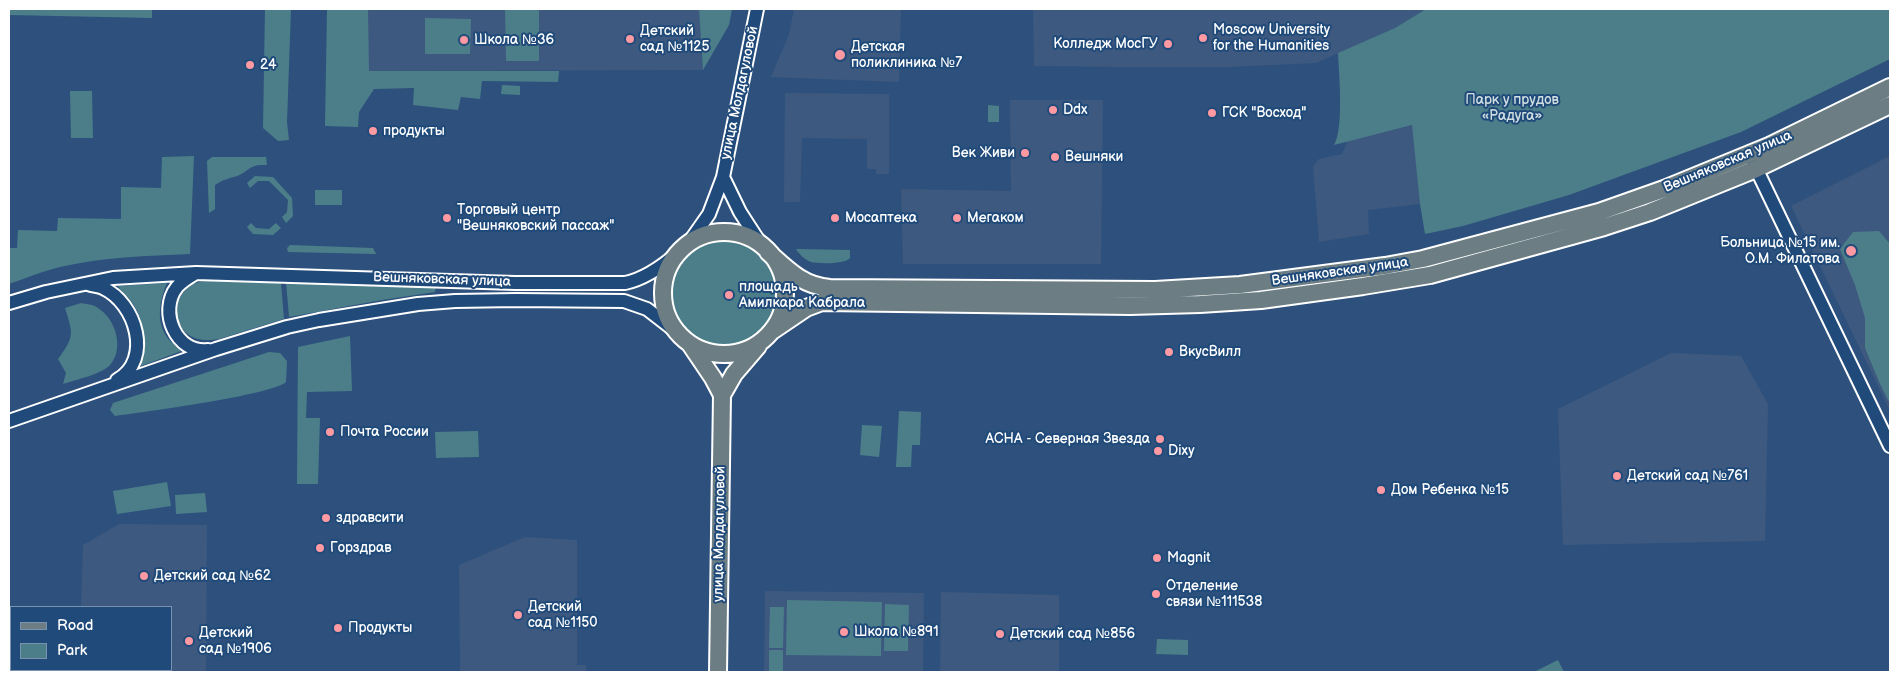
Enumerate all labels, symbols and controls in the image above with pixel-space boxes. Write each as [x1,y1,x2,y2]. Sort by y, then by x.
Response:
place label: Moscow University for the Humanities [1213,22,1330,54]
place label: Детский сад №1125 [640,23,710,56]
street label: улица Молдагуловой [718,25,762,161]
place label: Школа №36 [474,32,554,48]
marker: Moscow University for the Humanities [1197,32,1209,44]
marker: Детский сад №1125 [624,33,636,45]
marker: Школа №36 [458,34,470,46]
place label: Колледж МосГУ [1053,36,1158,52]
marker: Колледж МосГУ [1162,38,1174,50]
place label: Детская поликлиника №7 [851,39,962,72]
marker: Детская поликлиника №7 [833,48,847,62]
place label: 24 [260,57,277,73]
marker: 24 [244,59,256,71]
park label: Парк у прудов «Радуга» [1465,92,1559,124]
place label: Ddx [1063,102,1088,118]
marker: Ddx [1047,104,1059,116]
place label: ГСК "Восход" [1222,105,1306,121]
marker: ГСК "Восход" [1206,107,1218,119]
place label: продукты [383,123,445,139]
marker: продукты [367,125,379,137]
street label: Вешняковская улица [1661,127,1795,197]
place label: Век Живи [952,145,1015,161]
marker: Век Живи [1019,147,1031,159]
place label: Вешняки [1065,149,1123,165]
marker: Вешняки [1049,151,1061,163]
place label: Торговый центр "Вешняковский пассаж" [457,202,615,234]
place label: Мосаптека [845,210,917,226]
place label: Мегаком [967,210,1024,226]
marker: Торговый центр "Вешняковский пассаж" [441,212,453,224]
marker: Мосаптека [829,212,841,224]
marker: Мегаком [951,212,963,224]
place label: Больница №15 им. О.М. Филатова [1720,235,1840,268]
marker: Больница №15 им. О.М. Филатова [1844,244,1858,258]
street label: Вешняковская улица [1271,254,1409,290]
street label: Вешняковская улица [373,269,511,291]
place label: площадь Амилкара Кабрала [739,279,865,312]
marker: площадь Амилкара Кабрала [723,289,735,301]
place label: ВкусВилл [1179,344,1241,360]
marker: ВкусВилл [1163,346,1175,358]
place label: Почта России [340,424,429,440]
marker: Почта России [324,426,336,438]
place label: АСНА - Северная Звезда [986,431,1150,447]
marker: АСНА - Северная Звезда [1154,433,1166,445]
place label: Dixy [1168,443,1195,459]
marker: Dixy [1152,445,1164,457]
street label: улица Молдагуловой [710,466,730,602]
place label: Детский сад №761 [1627,468,1748,484]
marker: Детский сад №761 [1611,470,1623,482]
place label: Дом Ребенка №15 [1391,482,1509,498]
marker: Дом Ребенка №15 [1375,484,1387,496]
place label: здравсити [336,510,404,526]
marker: здравсити [320,512,332,524]
place label: Горздрав [330,540,392,556]
marker: Горздрав [314,542,326,554]
place label: Magnit [1167,550,1211,566]
marker: Magnit [1151,552,1163,564]
place label: Детский сад №62 [154,568,271,584]
marker: Детский сад №62 [138,570,150,582]
place label: Отделение связи №111538 [1166,578,1262,610]
marker: Отделение связи №111538 [1150,588,1162,600]
place label: Детский сад №1150 [528,599,598,632]
legend [10,606,172,671]
marker: Детский сад №1150 [512,609,524,621]
text: Road [57,616,93,635]
place label: Продукты [348,620,412,636]
marker: Продукты [332,622,344,634]
place label: Школа №891 [854,624,939,640]
place label: Детский сад №1906 [199,625,272,658]
marker: Школа №891 [838,626,850,638]
place label: Детский сад №856 [1010,626,1135,642]
marker: Детский сад №856 [994,628,1006,640]
marker: Детский сад №1906 [183,635,195,647]
text: Park [57,641,87,660]

